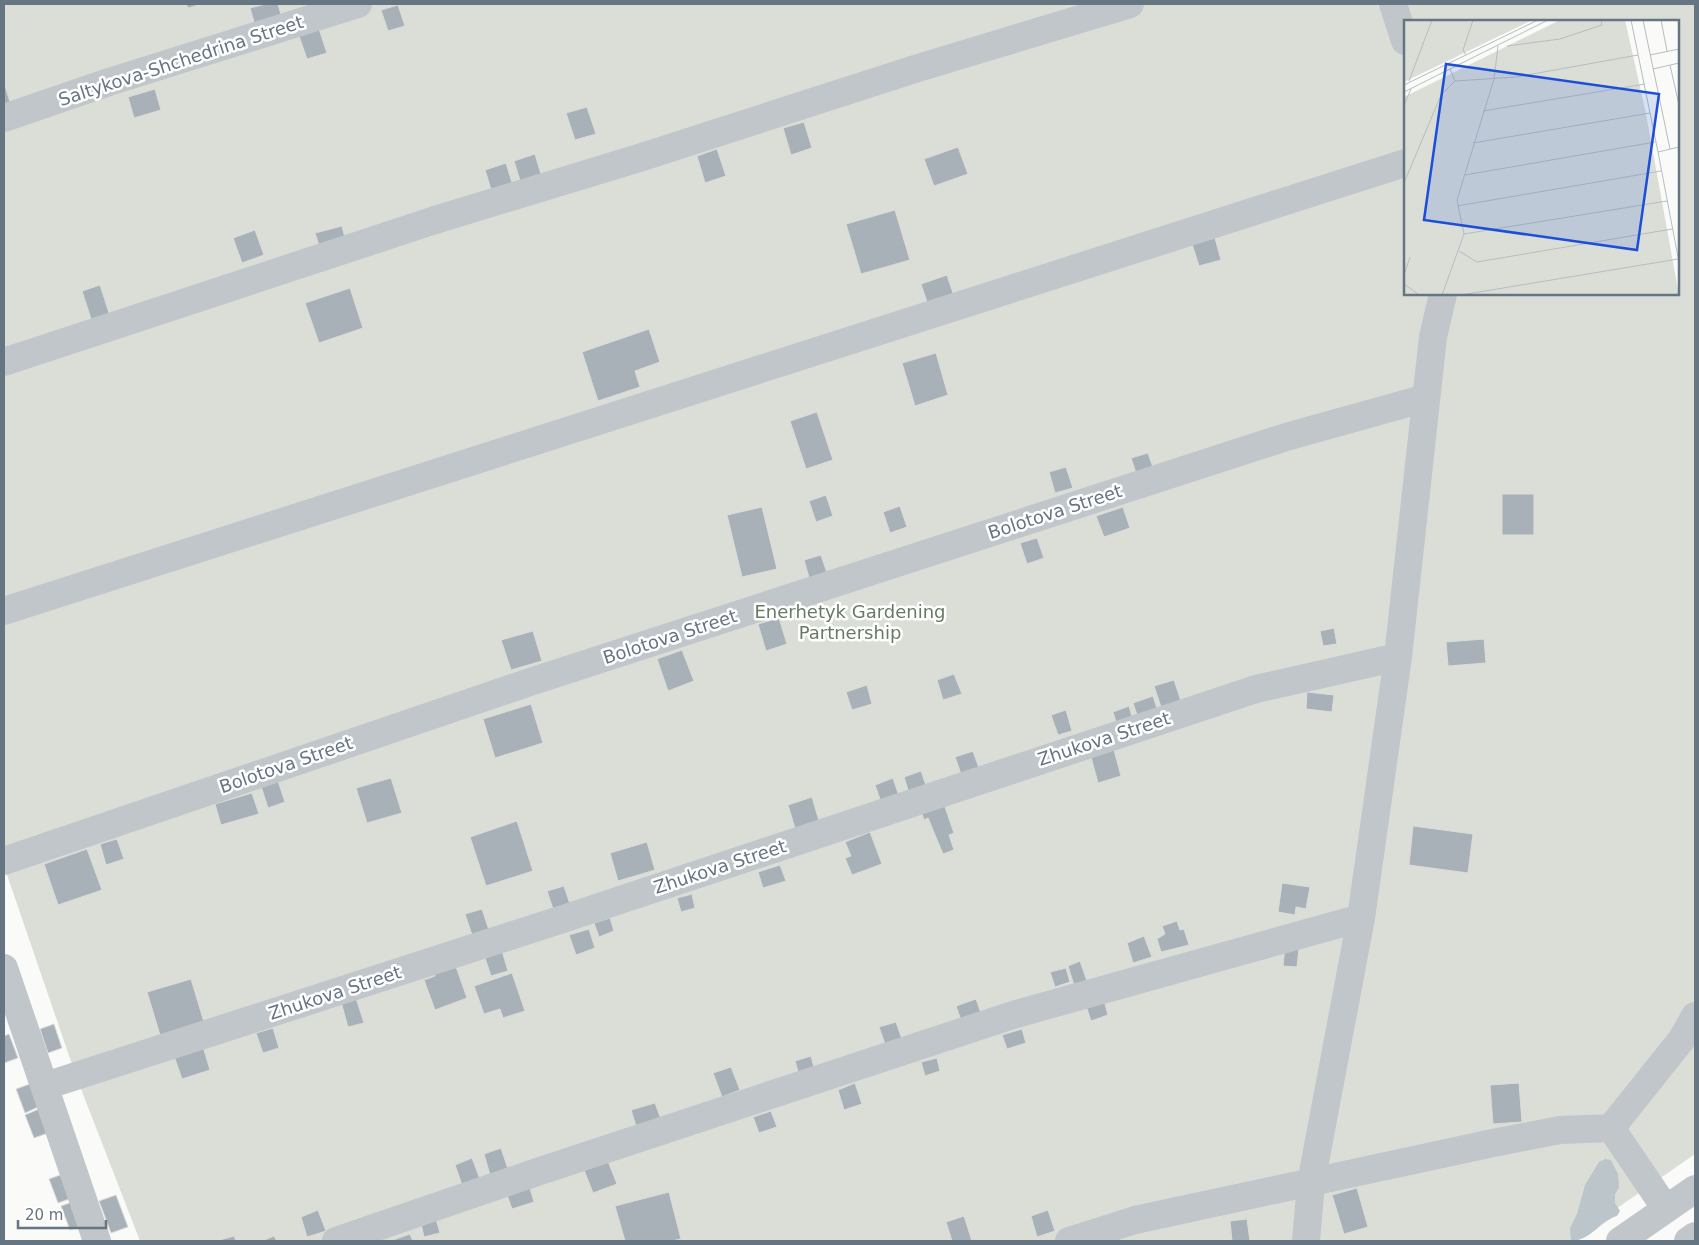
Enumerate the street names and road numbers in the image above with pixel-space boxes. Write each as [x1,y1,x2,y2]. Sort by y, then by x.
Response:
street label: Saltykova-Shchedrina Street [56,11,306,110]
street label: Bolotova Street [985,480,1124,543]
street label: Bolotova Street [600,605,739,668]
street label: Zhukova Street [1035,707,1173,770]
street label: Bolotova Street [216,732,355,797]
street label: Zhukova Street [651,835,789,898]
street label: Zhukova Street [266,961,404,1024]

